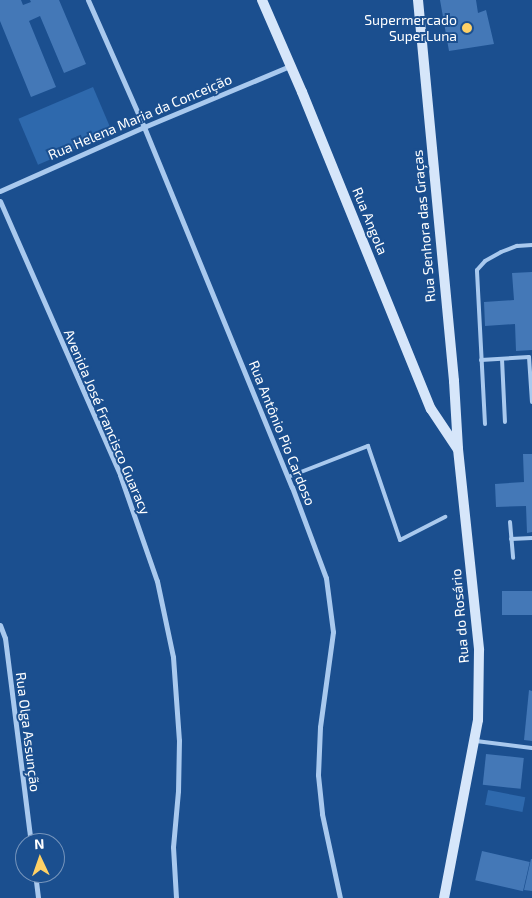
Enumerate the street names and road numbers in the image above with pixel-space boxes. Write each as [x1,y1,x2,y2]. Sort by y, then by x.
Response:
street label: Rua Helena Maria da Conceição [46,71,234,163]
street label: Rua Senhora das Graças [409,149,439,303]
street label: Rua Angola [349,185,391,257]
street label: Avenida José Francisco Guaracy [60,327,154,517]
street label: Rua Antônio Pio Cardoso [245,358,319,508]
street label: Rua do Rosário [447,568,473,664]
street label: Rua Olga Assunção [12,671,44,793]

